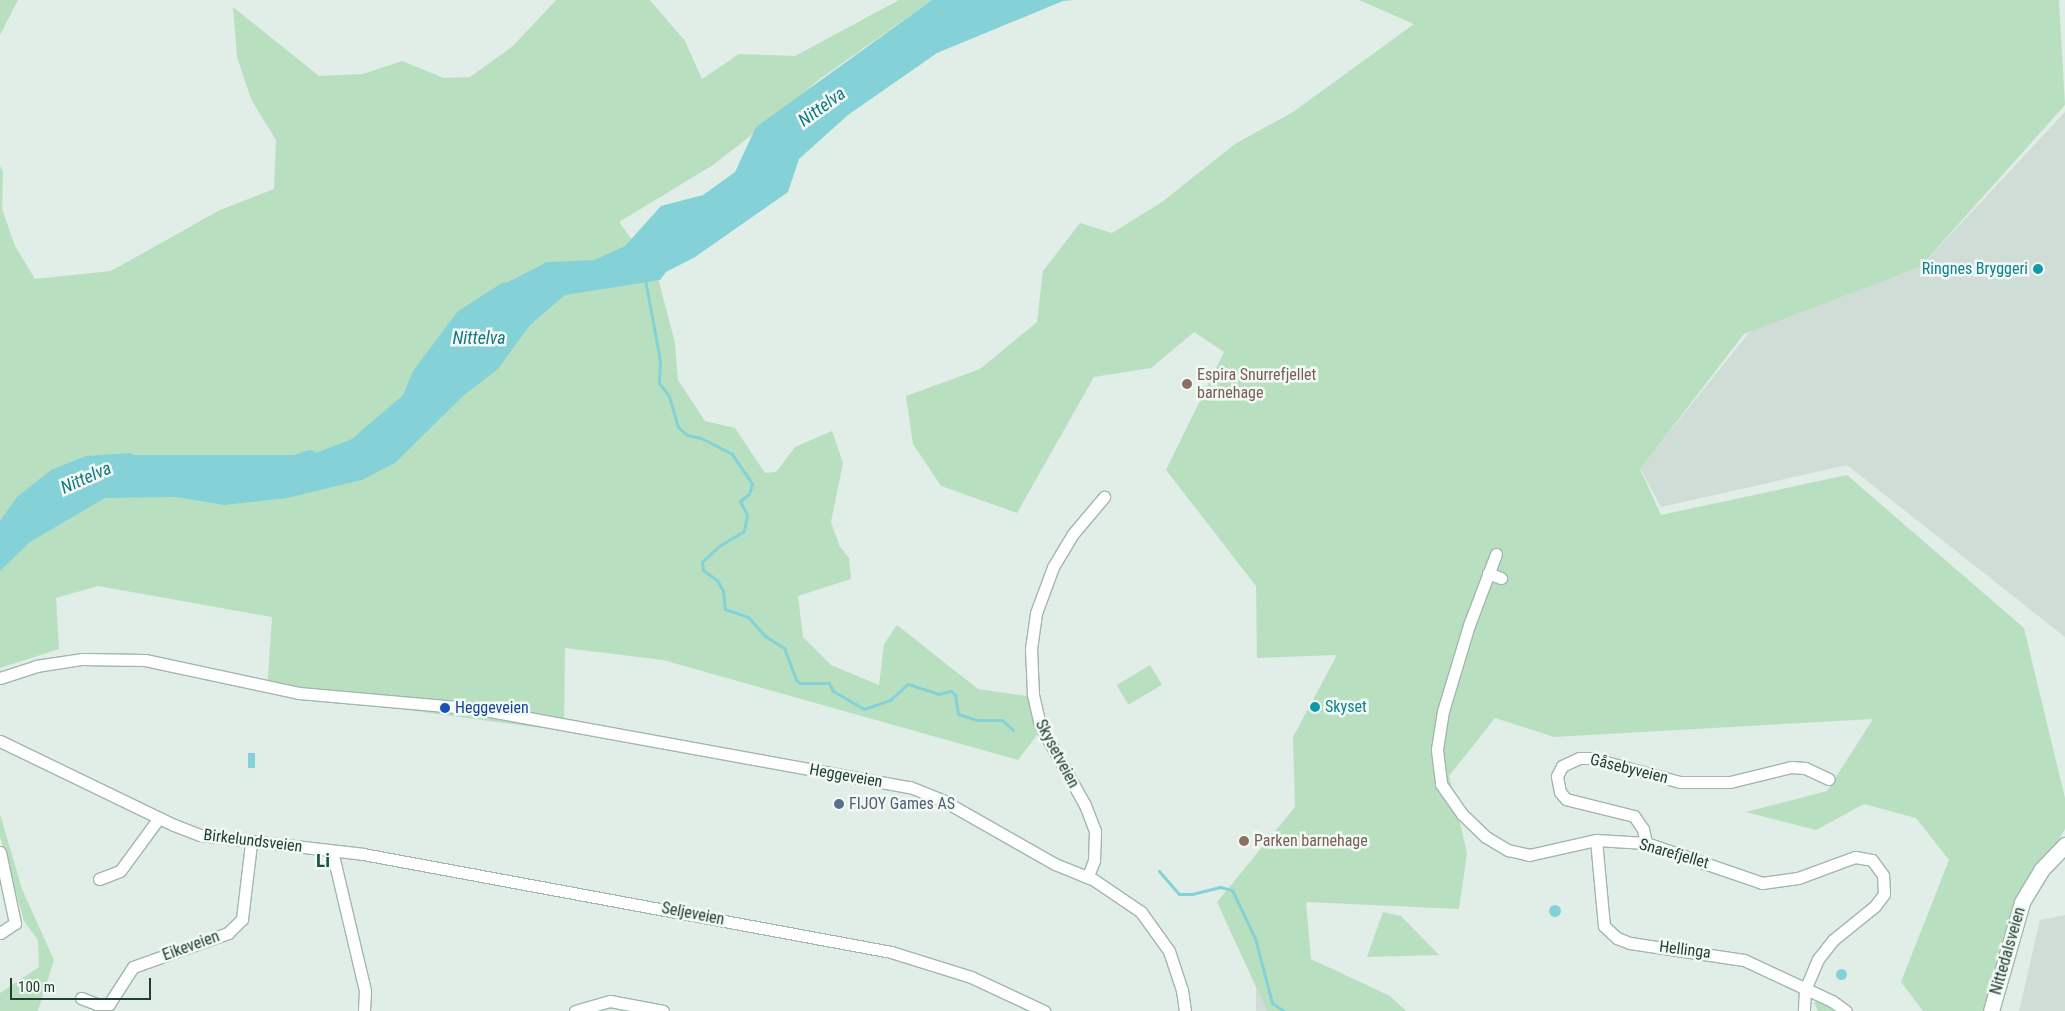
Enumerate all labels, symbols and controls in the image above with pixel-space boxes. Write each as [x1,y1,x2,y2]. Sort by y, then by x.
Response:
water label: Nittelva [794,83,850,131]
place label: Ringnes Bryggeri [1922,259,2028,279]
marker: Ringnes Bryggeri [2032,263,2044,275]
water label: Nittelva [452,327,506,349]
place label: Espira Snurrefjellet barnehage [1197,365,1316,403]
marker: Espira Snurrefjellet barnehage [1181,378,1193,390]
water label: Nittelva [57,457,115,499]
place label: Skyset [1325,697,1367,717]
place label: Heggeveien [455,698,529,718]
marker: Skyset [1309,701,1321,713]
marker: Heggeveien [439,702,451,714]
street label: Skysetveien [1031,716,1083,792]
street label: Gåsebyveien [1588,750,1670,788]
street label: Heggeveien [808,760,884,792]
place label: FIJOY Games AS [849,794,955,814]
marker: FIJOY Games AS [833,798,845,810]
street label: Birkelundsveien [203,825,303,857]
place label: Parken barnehage [1254,831,1368,851]
marker: Parken barnehage [1238,835,1250,847]
street label: Snarefjellet [1637,835,1711,873]
district label: Li [316,850,330,872]
street label: Seljeveien [660,899,726,929]
street label: Nittedalsveien [1986,905,2030,997]
street label: Eikeveien [160,927,222,965]
street label: Hellinga [1658,937,1712,963]
scale bar [12,968,154,1000]
text: 100 m [18,978,55,996]

